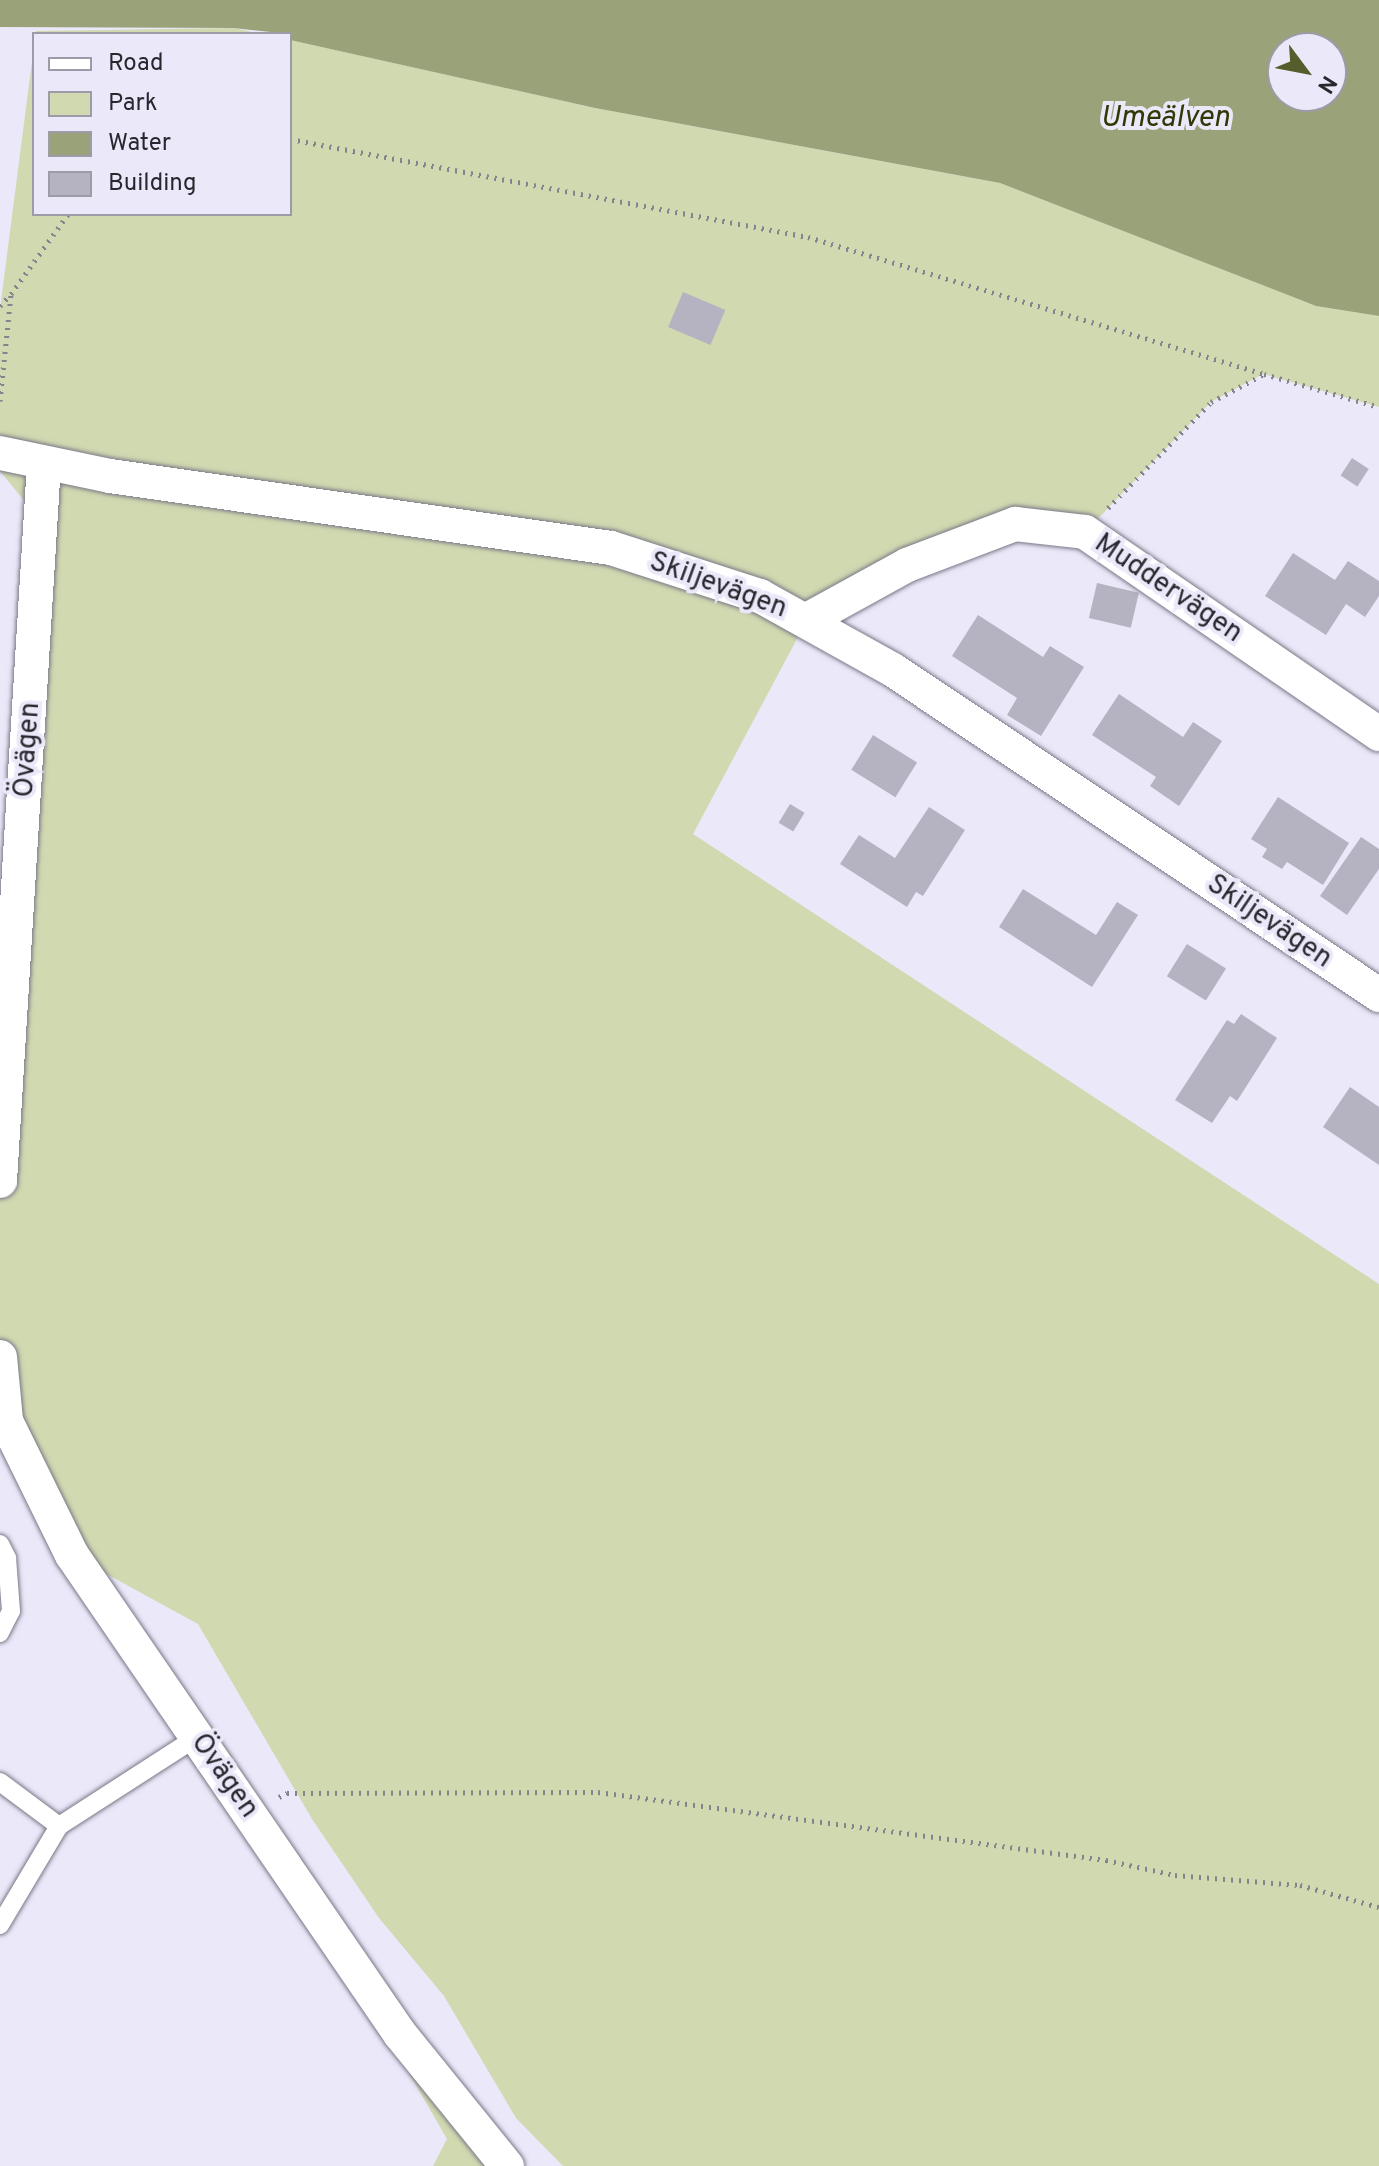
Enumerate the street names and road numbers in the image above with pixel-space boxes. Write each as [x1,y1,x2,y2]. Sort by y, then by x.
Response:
street label: Muddervägen [1088,527,1248,651]
street label: Skiljevägen [645,546,791,626]
street label: Övägen [8,701,48,799]
street label: Skiljevägen [1200,868,1338,976]
street label: Övägen [183,1727,265,1825]

